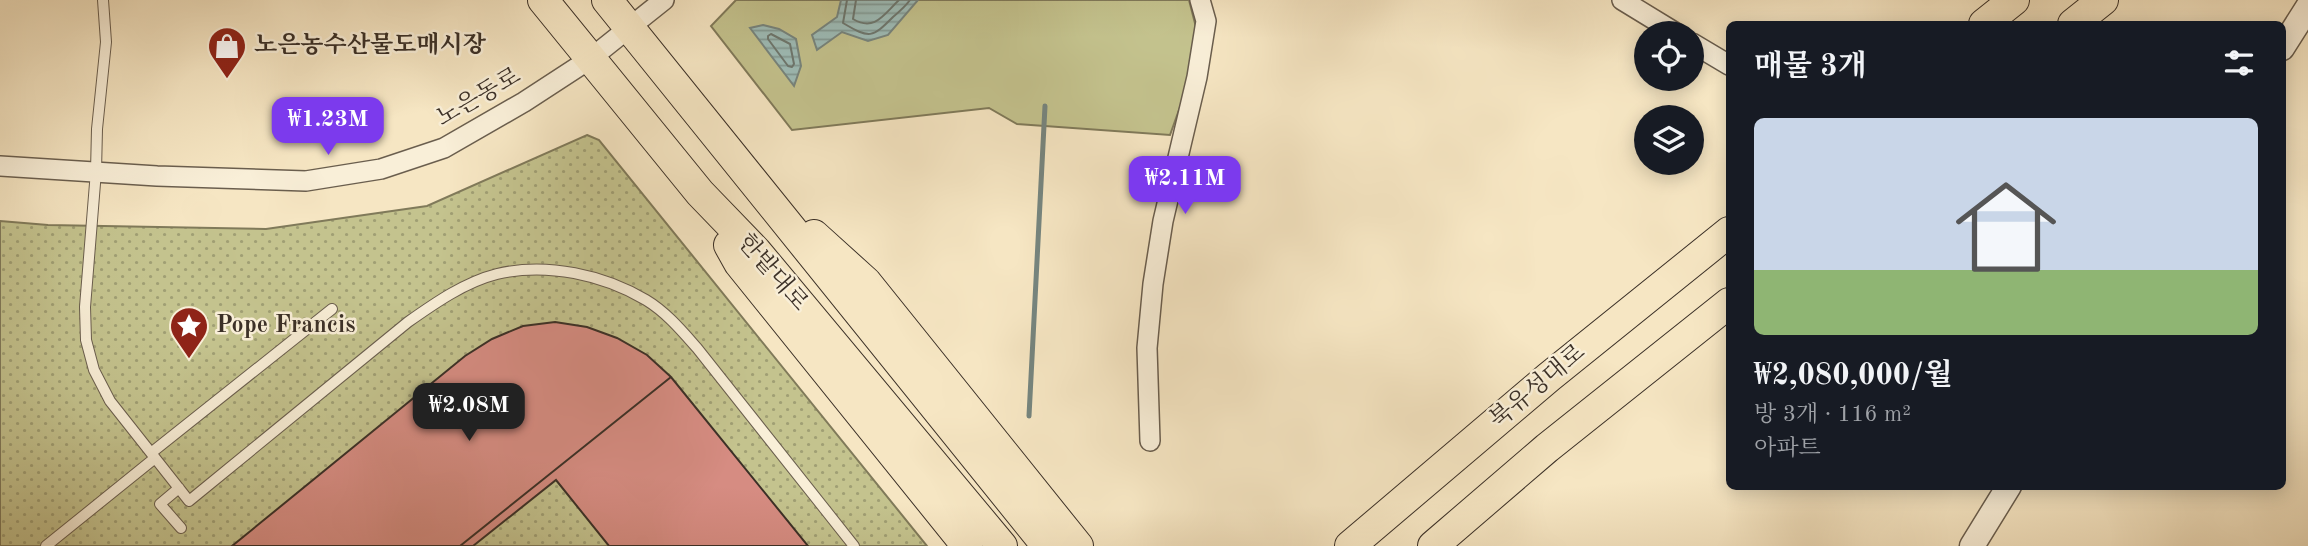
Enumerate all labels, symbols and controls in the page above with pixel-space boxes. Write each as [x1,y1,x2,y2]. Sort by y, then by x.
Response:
map controls [1634,21,1704,175]
button: locate [1634,21,1704,91]
shop icon: 노은농수산물도매시장 [206,25,248,80]
place label: 노은농수산물도매시장 [254,31,487,58]
icon: filters [2220,44,2258,82]
text: 매물 3개 [1754,52,1867,82]
street label: 노은동로 [432,63,525,132]
pin: ₩1.23M [271,97,385,157]
button: layers [1634,105,1704,175]
text: ₩1.23M [288,108,368,131]
pin: ₩2.11M [1128,156,1242,216]
icon: home [1943,164,2069,290]
text: ₩2.11M [1145,167,1225,190]
street label: 한밭대로 [733,229,813,316]
place icon: Pope Francis [168,305,210,360]
place label: Pope Francis [216,314,356,338]
street label: 북유성대로 [1484,338,1590,433]
text: ₩2,080,000/월 [1754,361,1953,391]
pin: ₩2.08M [412,384,526,443]
text: ₩2.08M [429,394,509,417]
text: 방 3개 · 116 m² [1754,403,1911,426]
text: 아파트 [1754,437,1821,460]

